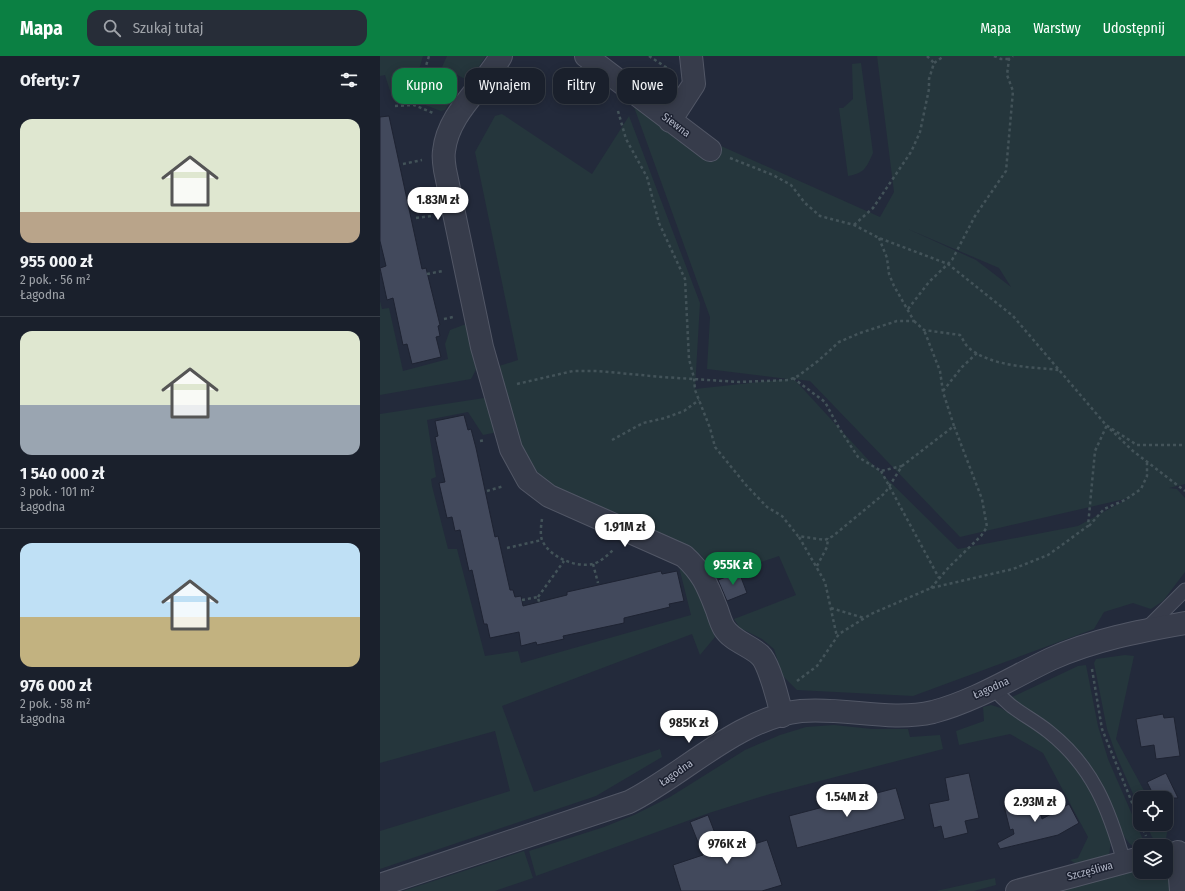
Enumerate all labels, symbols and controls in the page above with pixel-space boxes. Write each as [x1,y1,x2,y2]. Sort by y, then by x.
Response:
search box [87,10,367,46]
text: Mapa [20,17,63,40]
icon: search [101,17,123,39]
text: Szukaj tutaj [133,19,203,37]
text: Mapa [980,20,1011,37]
text: Warstwy [1033,20,1081,37]
text: Udostępnij [1103,20,1165,37]
chip: Kupno [392,68,457,104]
chip: Wynajem [465,68,545,104]
chip: Filtry [553,68,609,104]
chip: Nowe [617,68,677,104]
icon: filters [338,69,360,91]
text: Oferty: 7 [20,70,80,91]
street label: Siewna [659,110,693,140]
icon: home [154,145,226,217]
pin: 1.83M zł [397,187,479,221]
text: 1.83M zł [416,192,460,207]
text: 955 000 zł [20,251,93,272]
text: 2 pok. · 56 m² [20,272,90,287]
text: Łagodna [20,287,65,302]
icon: home [154,357,226,429]
text: 1 540 000 zł [20,463,105,484]
text: 3 pok. · 101 m² [20,484,95,499]
text: Łagodna [20,499,65,514]
pin: 1.91M zł [584,514,666,548]
text: 1.91M zł [604,519,646,534]
pin: 955K zł [696,552,770,586]
text: 955K zł [713,557,753,572]
icon: home [154,569,226,641]
street label: Łagodna [971,674,1011,702]
text: 976 000 zł [20,675,92,696]
text: 2 pok. · 58 m² [20,696,90,711]
pin: 985K zł [652,710,726,744]
text: Łagodna [20,711,65,726]
text: 985K zł [669,715,709,730]
street label: Łagodna [657,757,695,789]
pin: 1.54M zł [806,784,888,818]
text: 1.54M zł [825,789,869,804]
pin: 2.93M zł [994,789,1076,823]
map controls [1133,791,1173,879]
button: locate [1133,791,1173,831]
text: 2.93M zł [1014,794,1056,809]
pin: 976K zł [690,831,764,865]
text: 976K zł [708,836,746,851]
button: layers [1133,839,1173,879]
street label: Szczęśliwa [1066,859,1114,883]

